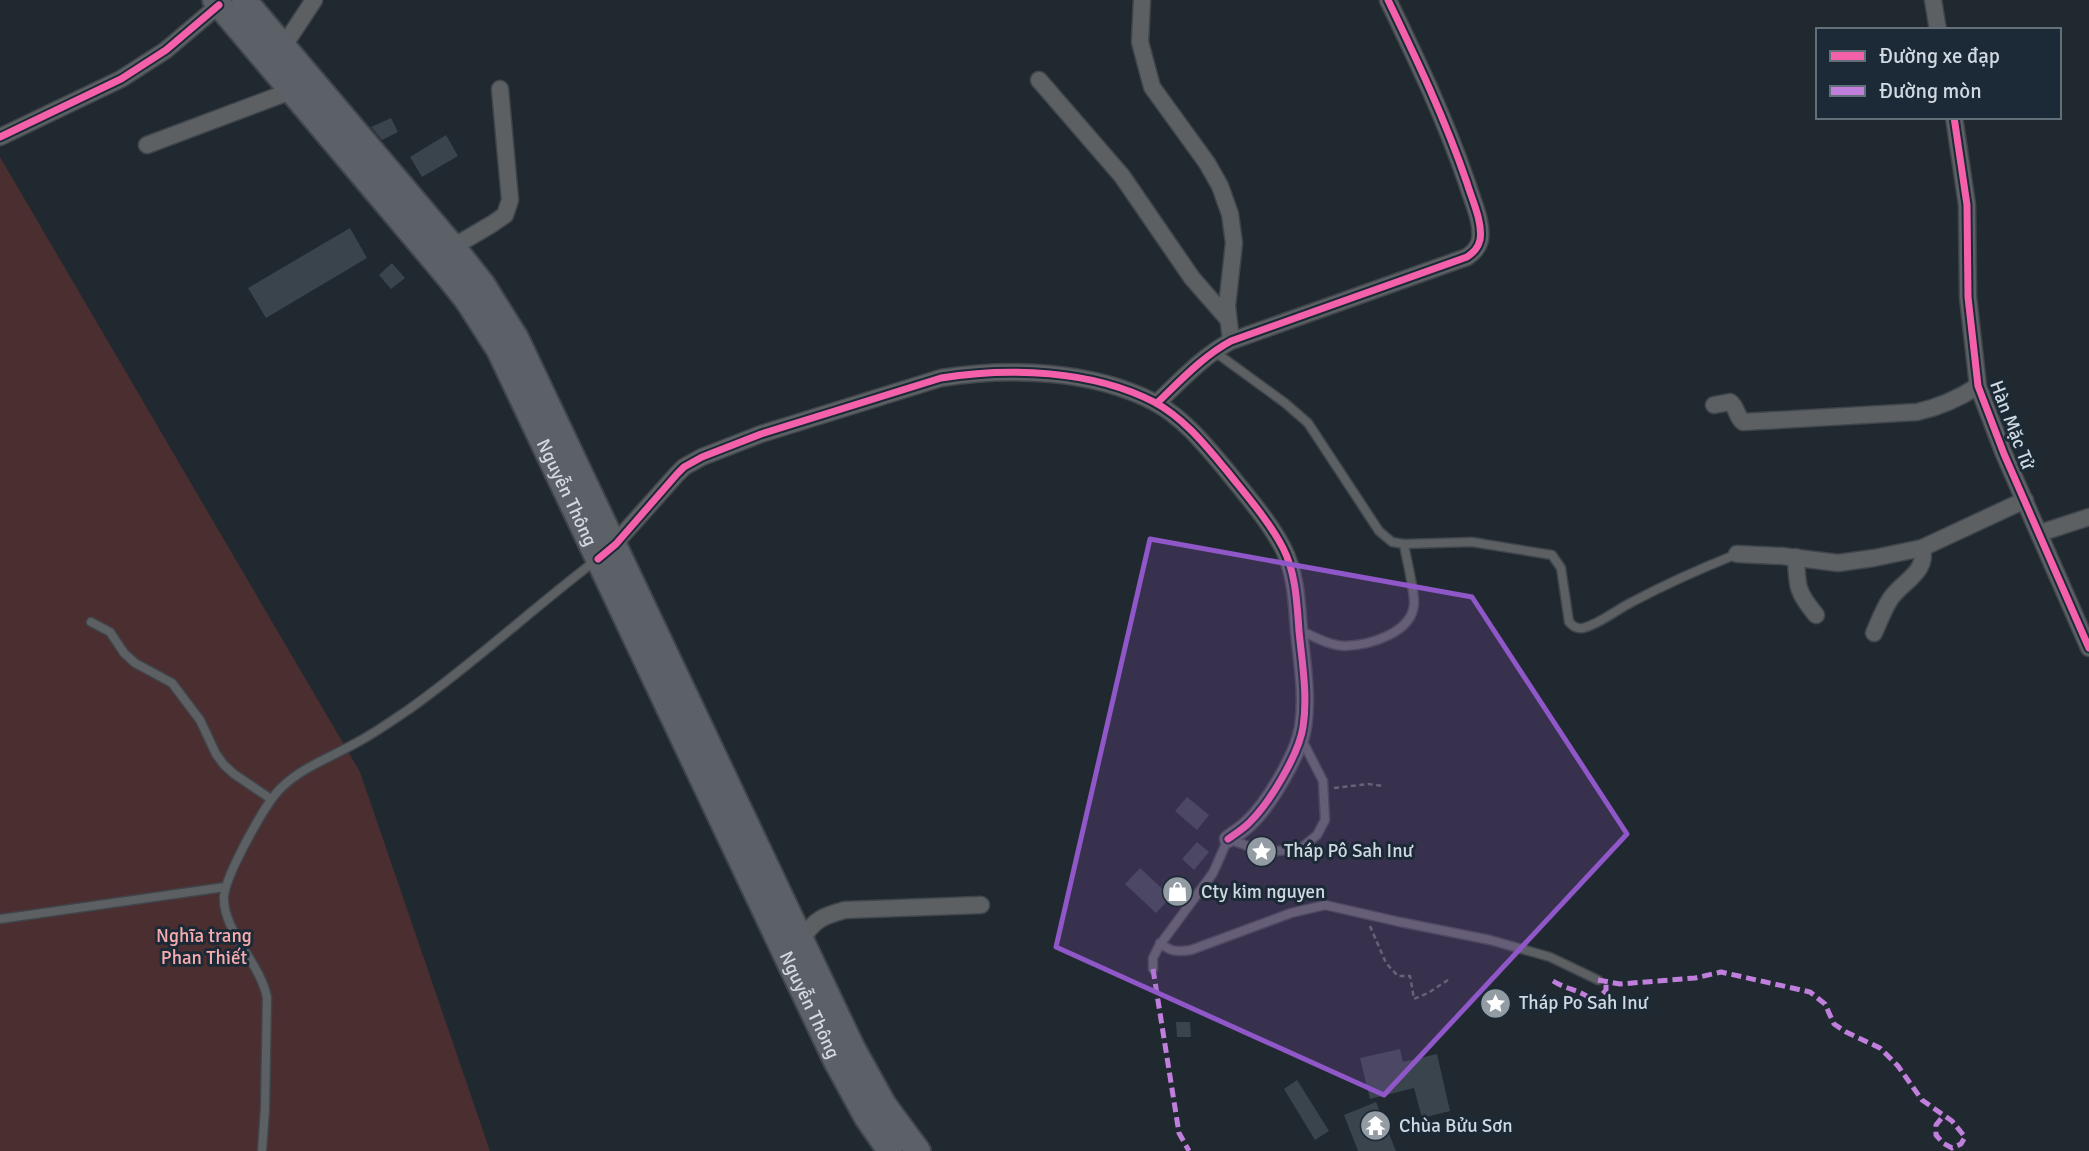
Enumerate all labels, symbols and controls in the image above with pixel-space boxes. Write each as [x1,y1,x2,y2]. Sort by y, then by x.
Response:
legend [1816,28,2061,119]
text: Đường xe đạp [1879,43,2000,69]
text: Đường mòn [1879,78,1982,104]
street label: Hàn Mặc Tử [1984,377,2040,473]
street label: Nguyễn Thông [531,435,602,550]
place icon: Tháp Pô Sah Inư [1244,834,1278,868]
place label: Tháp Pô Sah Inư [1284,839,1414,863]
shop icon: Cty kim nguyen [1161,875,1195,909]
place label: Cty kim nguyen [1201,880,1325,904]
park label: Nghĩa trang Phan Thiết [156,924,252,970]
street label: Nguyễn Thông [774,947,845,1063]
place icon: Tháp Po Sah Inư [1479,986,1513,1020]
place label: Tháp Po Sah Inư [1519,991,1649,1015]
temple icon: Chùa Bửu Sơn [1359,1109,1393,1143]
place label: Chùa Bửu Sơn [1399,1114,1513,1138]

